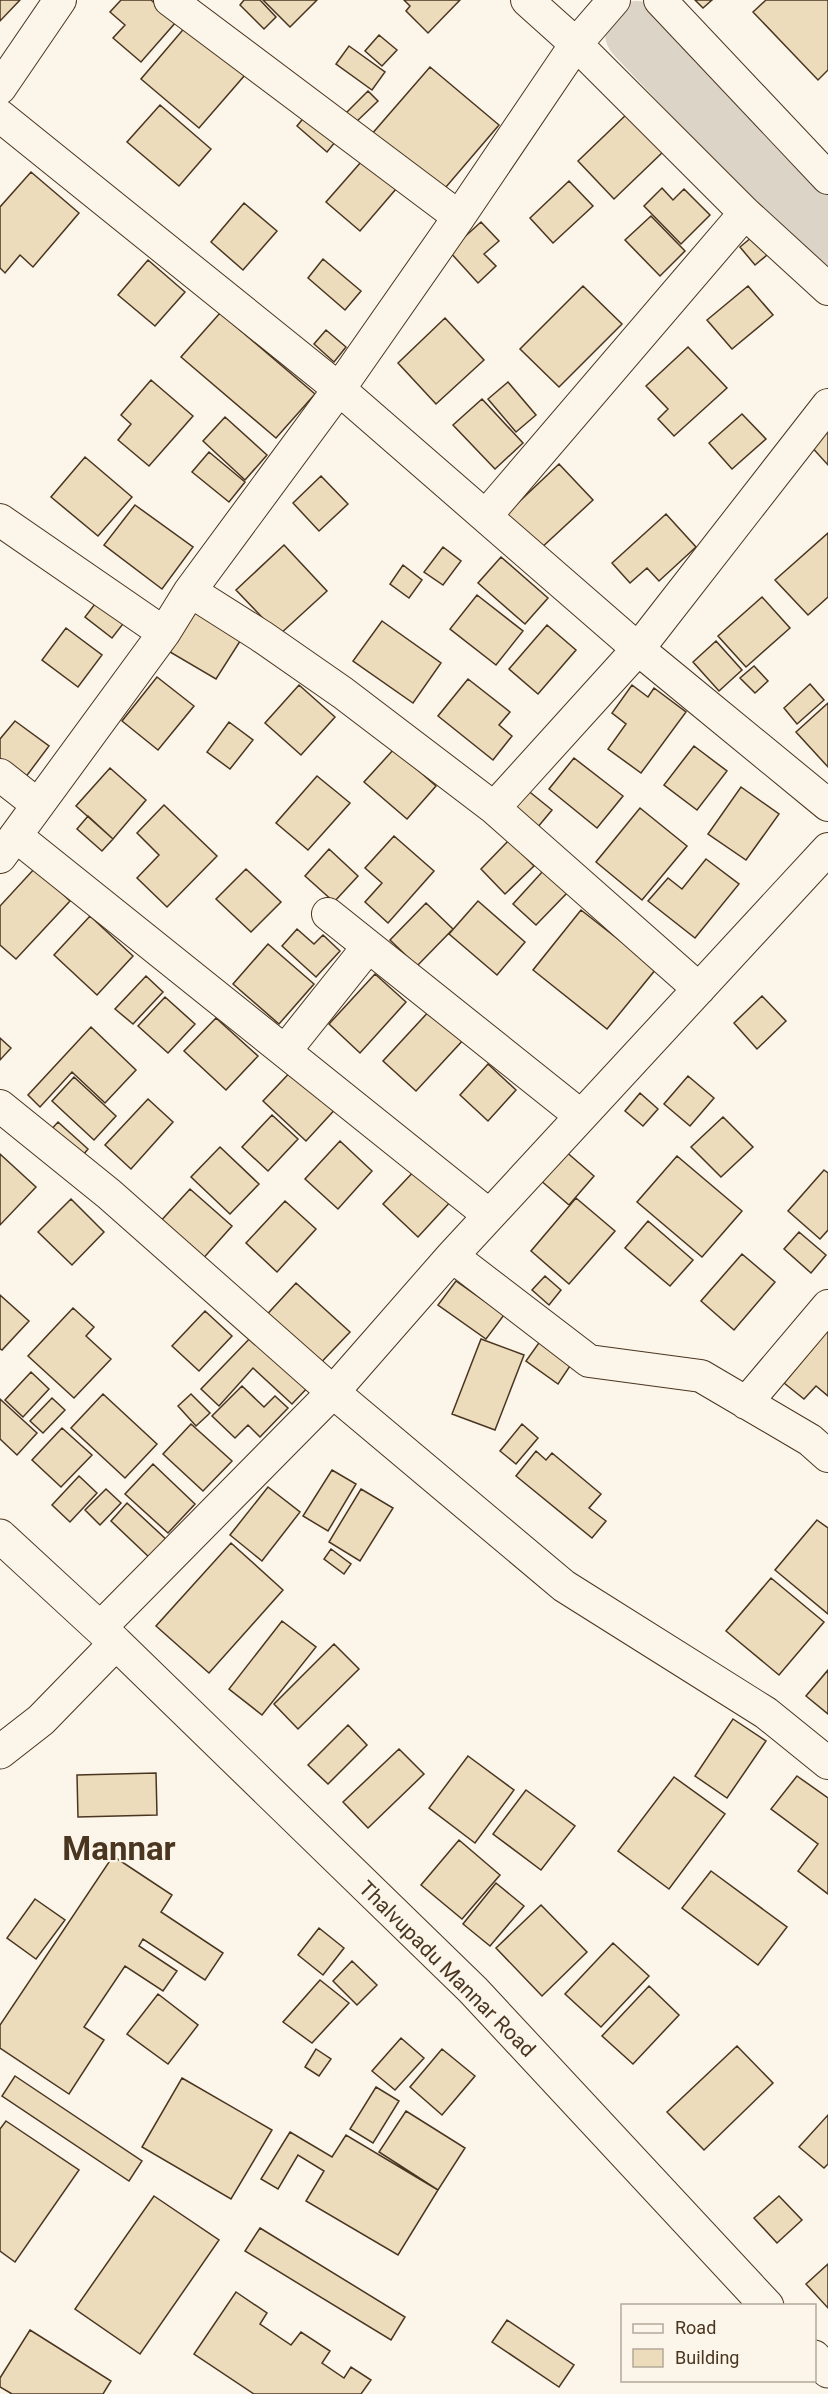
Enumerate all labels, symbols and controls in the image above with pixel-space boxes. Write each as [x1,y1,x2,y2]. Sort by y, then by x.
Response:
district label: Mannar [62,1829,176,1868]
street label: Thalvupadu Mannar Road [354,1876,540,2062]
legend [621,2304,816,2382]
text: Road [675,2317,716,2338]
text: Building [675,2347,739,2368]

